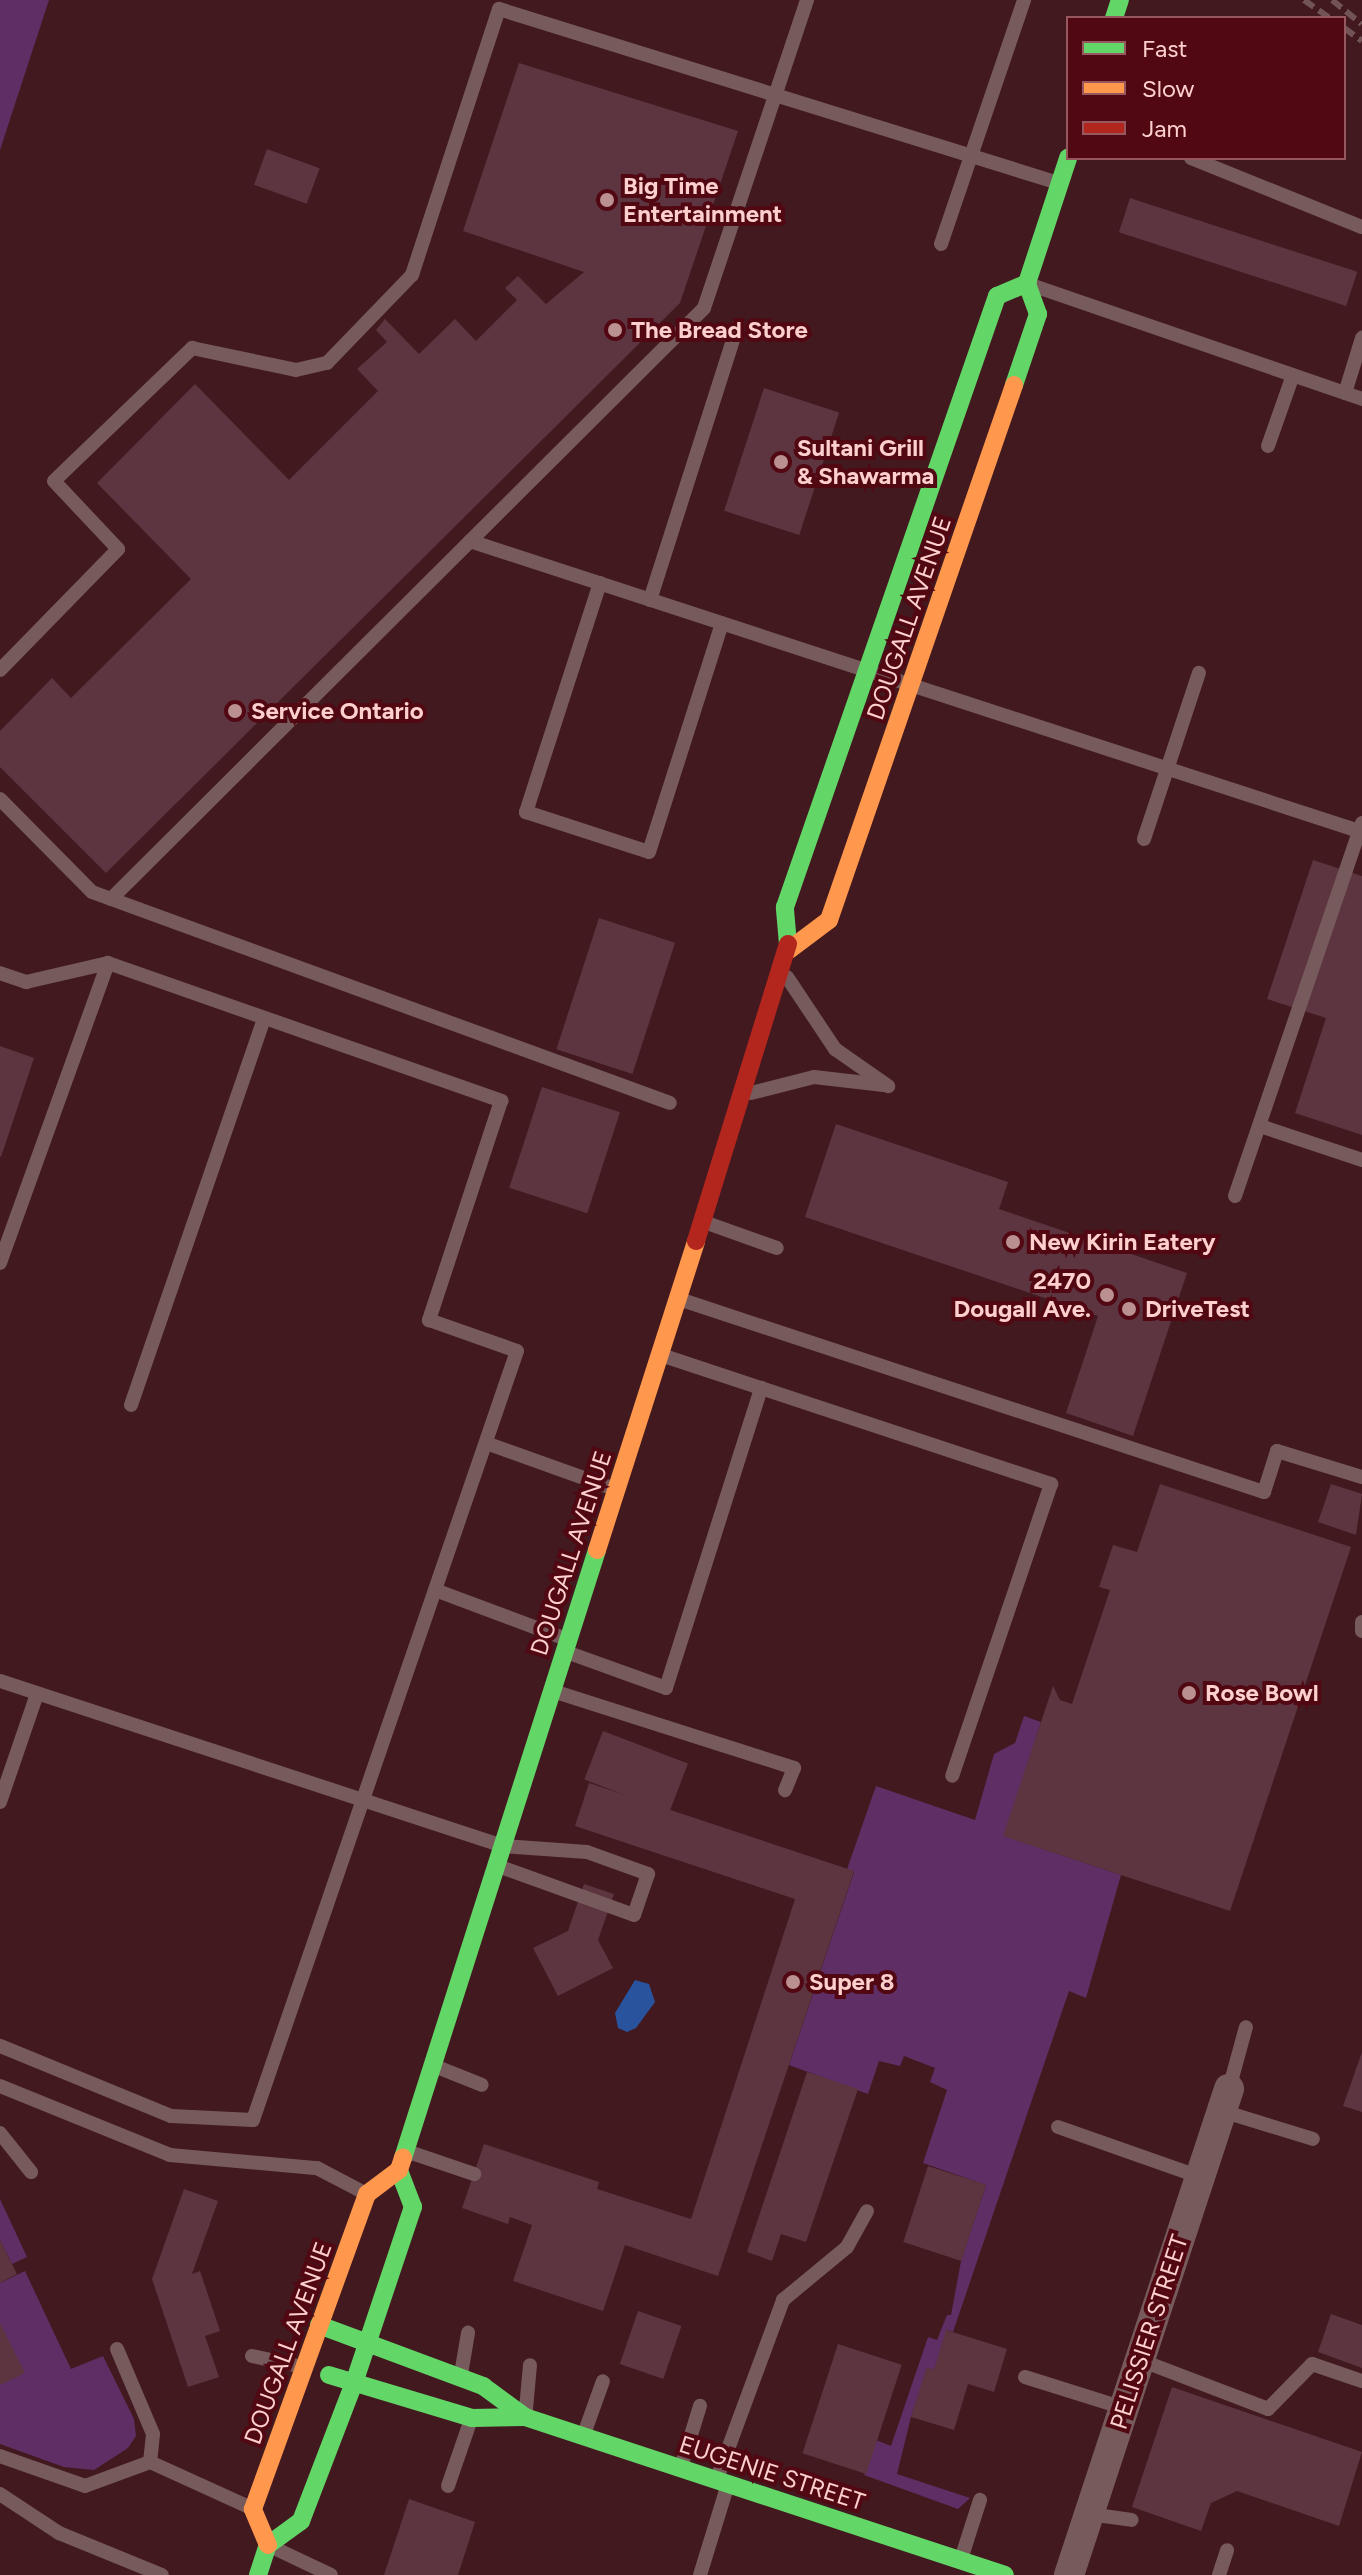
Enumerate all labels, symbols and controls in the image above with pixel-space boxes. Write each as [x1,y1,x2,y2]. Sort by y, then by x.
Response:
legend [1066,16,1346,160]
text: Fast [1142,34,1187,63]
text: Slow [1142,74,1194,103]
text: Jam [1142,114,1187,143]
place label: Big Time Entertainment [623,172,782,228]
marker: Big Time Entertainment [598,191,616,209]
place label: The Bread Store [631,316,808,344]
marker: The Bread Store [606,321,624,339]
place label: Sultani Grill & Shawarma [797,434,934,490]
marker: Sultani Grill & Shawarma [772,453,790,471]
street label: DOUGALL AVENUE [861,513,957,723]
place label: Service Ontario [251,697,424,725]
marker: Service Ontario [226,702,244,720]
place label: New Kirin Eatery [1029,1228,1216,1256]
marker: New Kirin Eatery [1004,1233,1022,1251]
place label: 2470 Dougall Ave. [954,1267,1091,1323]
marker: 2470 Dougall Ave. [1098,1286,1116,1304]
place label: DriveTest [1145,1295,1250,1323]
marker: DriveTest [1120,1300,1138,1318]
street label: DOUGALL AVENUE [524,1447,618,1659]
place label: Rose Bowl [1205,1679,1319,1707]
marker: Rose Bowl [1180,1684,1198,1702]
place label: Super 8 [809,1968,894,1996]
marker: Super 8 [784,1973,802,1991]
street label: PELISSIER STREET [1104,2231,1194,2433]
street label: DOUGALL AVENUE [238,2238,338,2448]
street label: EUGENIE STREET [676,2429,868,2517]

